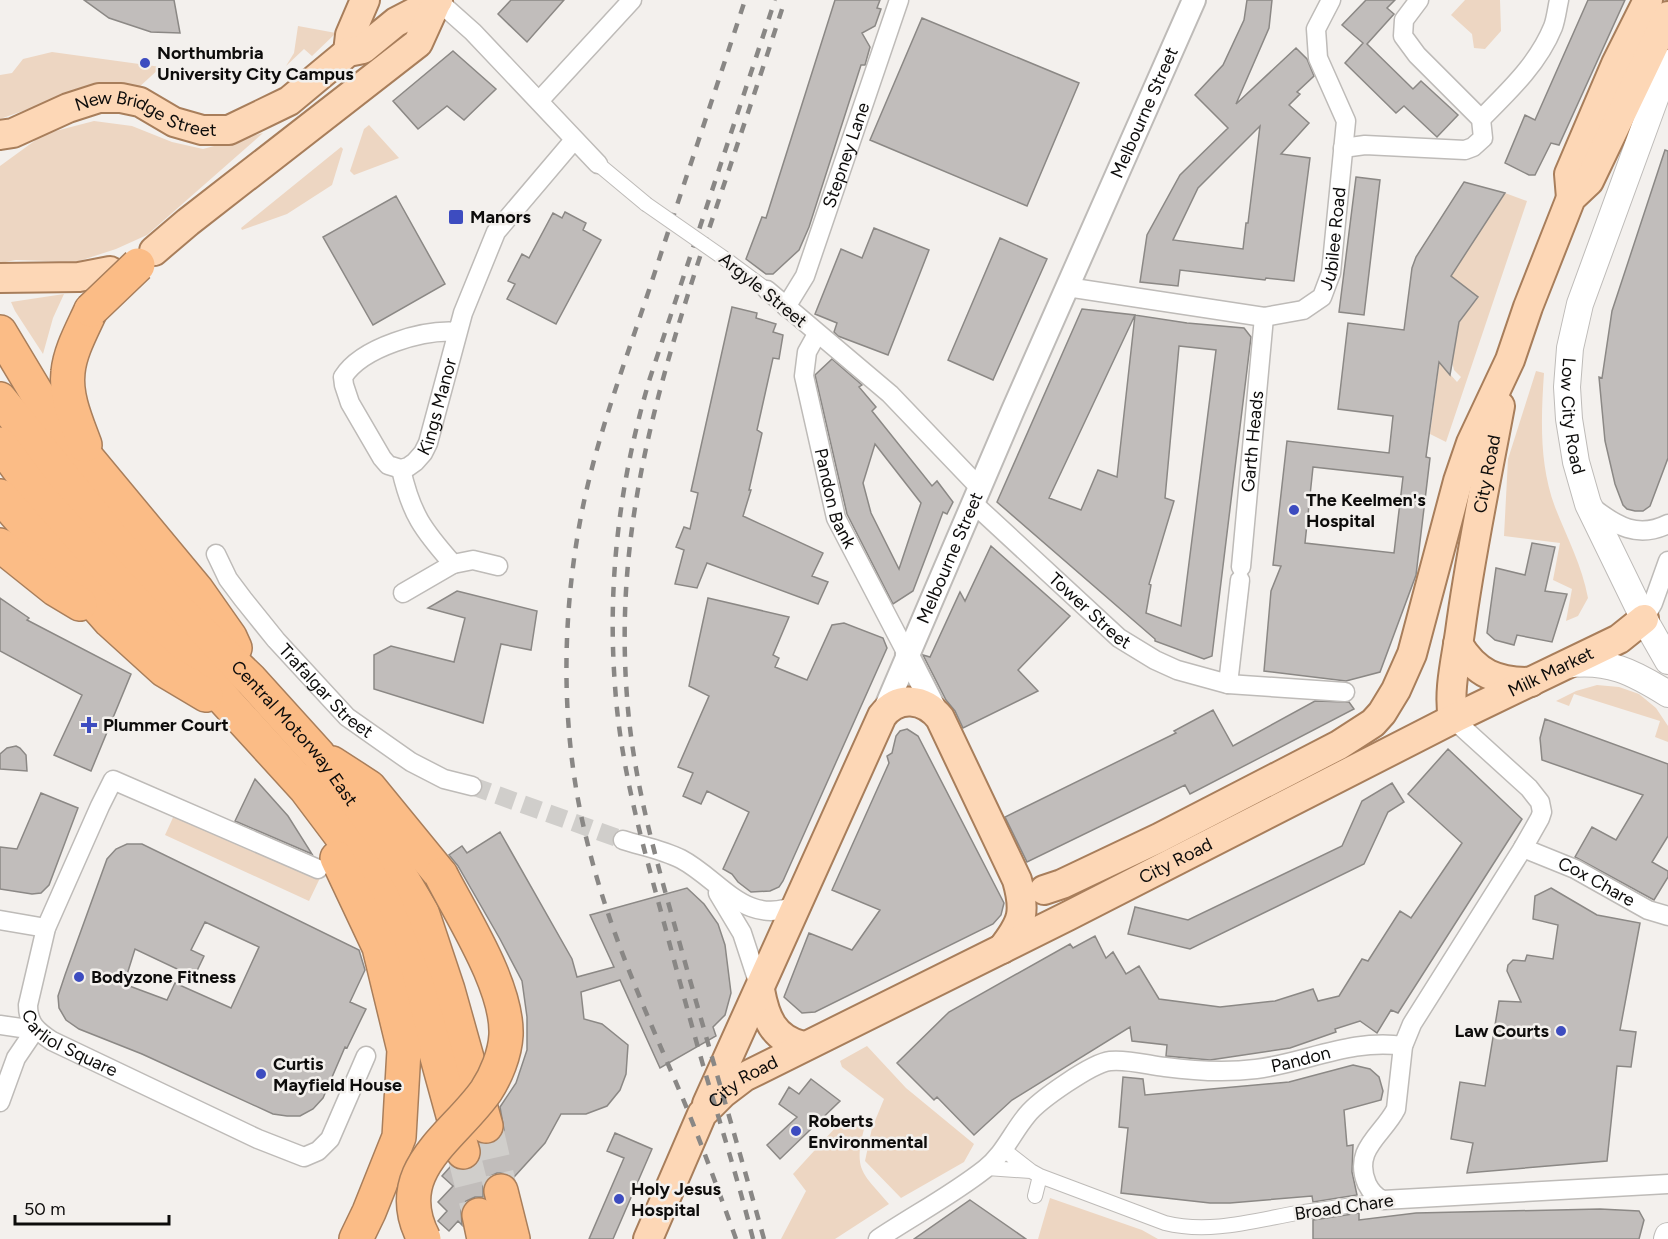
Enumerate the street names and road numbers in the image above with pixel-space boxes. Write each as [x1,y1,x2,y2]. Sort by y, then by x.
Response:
street label: Melbourne Street [1106,43,1183,181]
street label: New Bridge Street [72,86,217,141]
street label: Stepney Lane [818,99,874,211]
street label: Jubilee Road [1315,186,1350,293]
street label: Argyle Street [715,248,812,332]
street label: Kings Manor [413,356,461,459]
street label: Low City Road [1556,357,1590,477]
street label: Garth Heads [1237,390,1268,493]
street label: City Road [1469,433,1505,515]
street label: Pandon Bank [810,446,861,552]
street label: Melbourne Street [912,489,988,627]
street label: Tower Street [1044,568,1135,654]
street label: Trafalgar Street [274,639,377,743]
street label: Milk Market [1504,642,1597,702]
street label: Central Motorway East [226,656,362,810]
street label: City Road [1135,833,1216,889]
street label: Cox Chare [1555,852,1639,912]
street label: Carliol Square [17,1007,121,1082]
street label: Pandon [1269,1041,1333,1077]
street label: City Road [704,1051,782,1112]
street label: Broad Chare [1293,1189,1395,1225]

